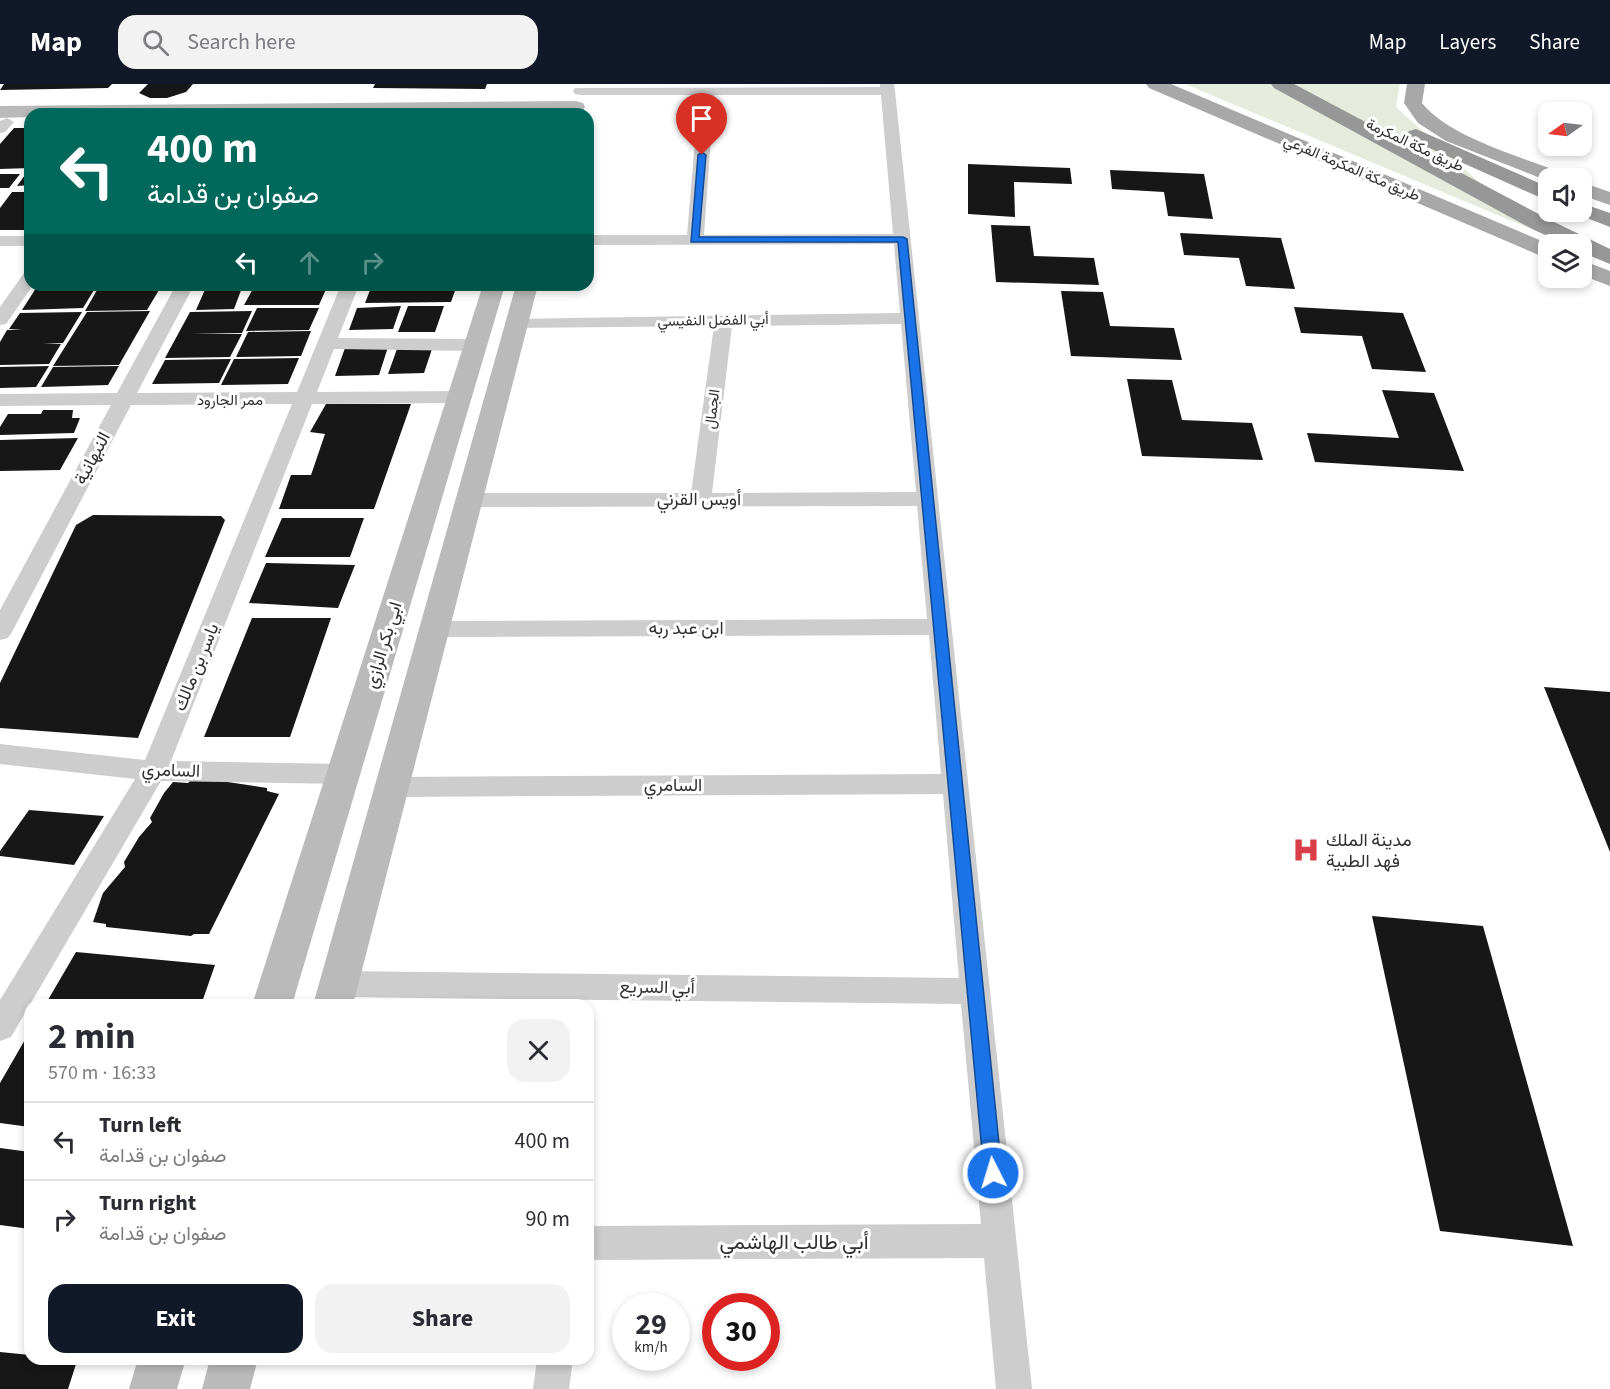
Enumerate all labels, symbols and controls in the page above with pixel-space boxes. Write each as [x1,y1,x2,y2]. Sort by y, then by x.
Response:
search box [118,15,538,69]
text: Map [30,22,82,62]
icon: search [139,26,172,59]
text: Search here [187,26,296,58]
text: Map [1369,27,1406,57]
text: Layers [1439,27,1496,57]
text: Share [1529,27,1580,57]
pin [676,93,727,155]
icon: arrive [685,102,718,135]
north arrow [1538,102,1592,156]
map controls [1538,102,1592,288]
street label: طريق مكة المكرمة [1362,114,1467,177]
text: 400 m [147,119,258,179]
street label: طريق مكة المكرمة الفرعي [1280,130,1423,209]
icon: left [48,132,126,210]
button: sound [1538,168,1592,222]
text: صفوان بن قدامة [147,175,319,214]
button: layers [1538,234,1592,288]
icon: left [230,246,263,279]
icon: ahead [293,246,326,279]
icon: right [356,246,389,279]
street label: أبي الفضل النفيسي [657,309,769,334]
street label: الجمال [700,388,725,430]
street label: ممر الجارود [197,390,263,411]
street label: النبهانية [68,427,117,489]
street label: أويس القرني [657,487,741,514]
street label: ابي بكر الرازي [358,599,410,692]
street label: ابن عبد ربه [648,616,724,641]
street label: ياسر بن مالك [167,619,225,715]
street label: السامري [141,757,201,786]
street label: السامري [644,773,702,800]
place label: مدينة الملك فهد الطبية [1326,828,1412,874]
hospital icon: مدينة الملك فهد الطبية [1291,835,1321,865]
street label: أبي السريع [619,974,695,1003]
text: 2 min [48,1011,136,1062]
button: close [507,1019,570,1082]
text: 570 m · 16:33 [48,1059,156,1087]
text: Turn left [99,1109,181,1141]
icon: left [48,1125,81,1158]
text: 400 m [515,1125,570,1157]
position arrow [961,1141,1025,1205]
text: صفوان بن قدامة [99,1142,227,1170]
text: Turn right [99,1187,196,1219]
icon: right [48,1203,81,1236]
text: 90 m [525,1203,570,1235]
text: صفوان بن قدامة [99,1220,227,1248]
street label: أبي طالب الهاشمي [719,1227,869,1259]
button: Exit [48,1284,303,1353]
button: Share [315,1284,570,1353]
speed limit sign: 30 [702,1293,780,1371]
text: 29 [635,1303,667,1346]
text: km/h [634,1337,668,1358]

